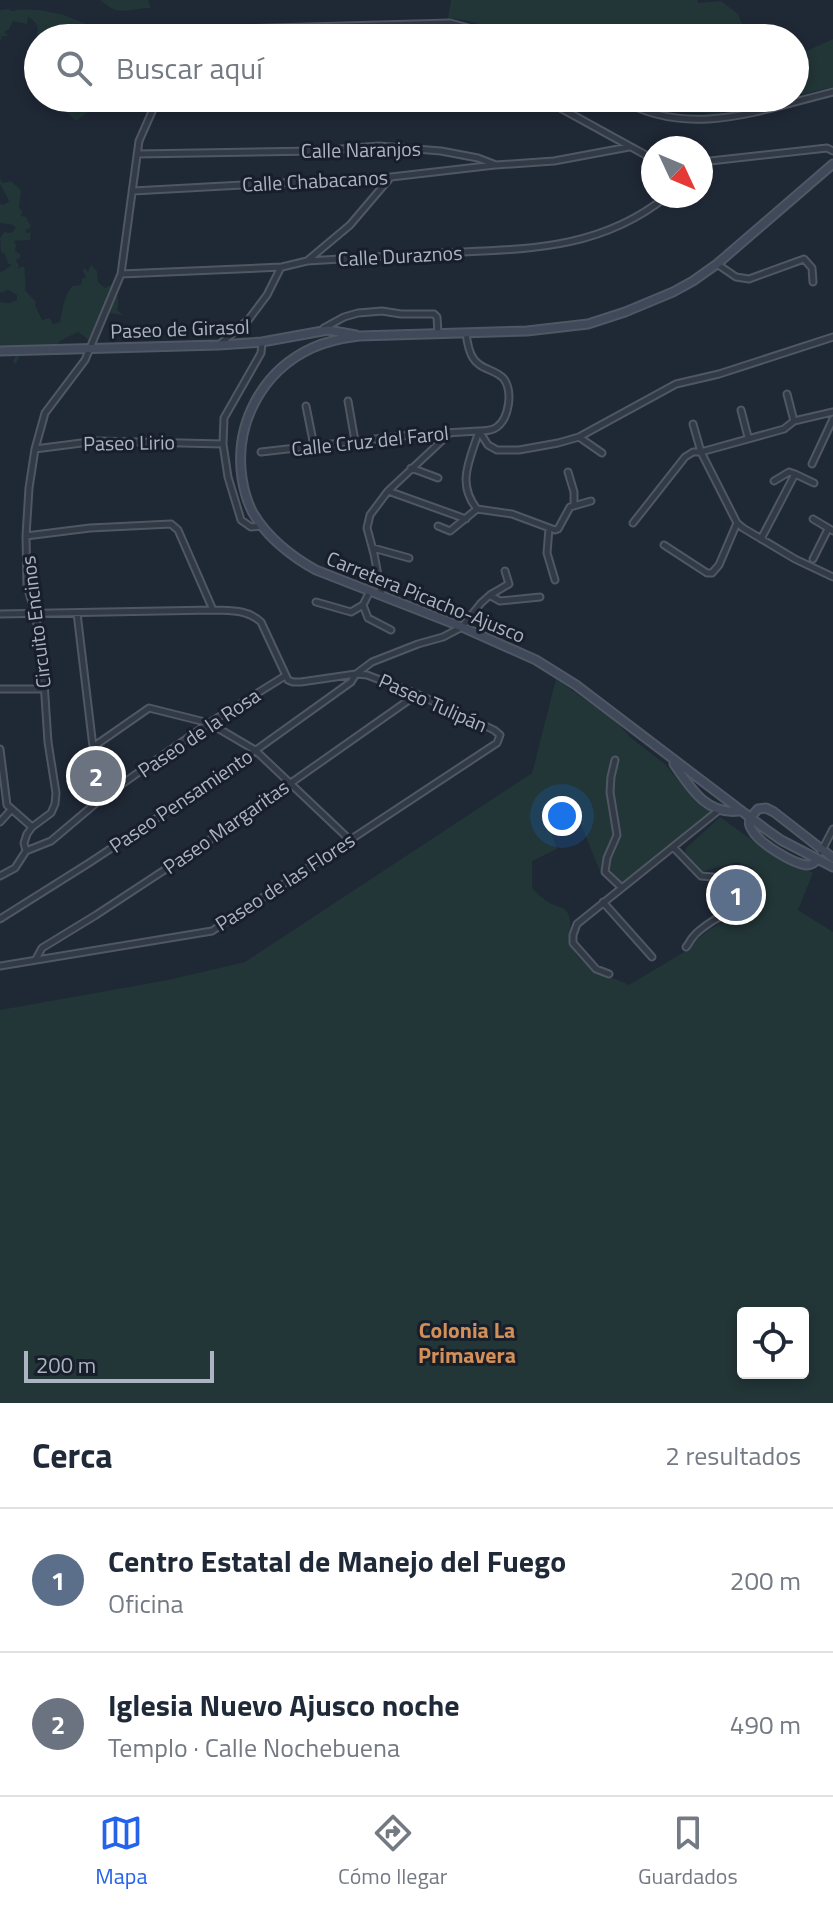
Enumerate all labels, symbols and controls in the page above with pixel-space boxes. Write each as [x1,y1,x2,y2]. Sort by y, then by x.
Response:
search box [24,24,809,112]
text: Buscar aquí [116,45,263,91]
icon: search [52,46,96,90]
street label: Calle Naranjos [301,133,421,166]
north arrow [641,136,713,208]
street label: Calle Chabacanos [241,161,389,200]
street label: Calle Duraznos [337,237,463,274]
street label: Paseo de Girasol [110,311,250,346]
street label: Calle Cruz del Farol [290,417,450,464]
street label: Paseo Lirio [83,426,175,459]
street label: Carretera Picacho-Ajusco [322,542,530,651]
street label: Circuito Encinos [12,554,59,690]
street label: Paseo Tulipán [374,665,492,740]
street label: Paseo de la Rosa [131,680,266,785]
street label: Paseo Pensamiento [103,741,259,860]
pin: 2 [70,746,122,806]
street label: Paseo Margaritas [156,772,295,882]
your location [542,796,582,836]
street label: Paseo de las Flores [209,825,361,939]
pin: 1 [710,865,762,925]
map controls [737,1307,809,1379]
button: locate [737,1307,809,1379]
district label: Colonia La Primavera [418,1313,516,1372]
scale bar [24,1347,214,1383]
text: 200 m [36,1348,96,1382]
text: Cerca [32,1429,113,1481]
text: 2 resultados [665,1436,801,1475]
text: Centro Estatal de Manejo del Fuego [108,1538,566,1584]
text: 1 [51,1561,65,1600]
text: 200 m [730,1561,801,1600]
text: Oficina [108,1584,183,1623]
text: Iglesia Nuevo Ajusco noche [108,1682,460,1728]
text: 2 [51,1705,65,1744]
text: 490 m [730,1705,801,1744]
text: Templo · Calle Nochebuena [108,1728,400,1767]
tab: Mapa [95,1811,147,1893]
tab: Cómo llegar [338,1811,447,1893]
tab: Guardados [638,1811,738,1893]

